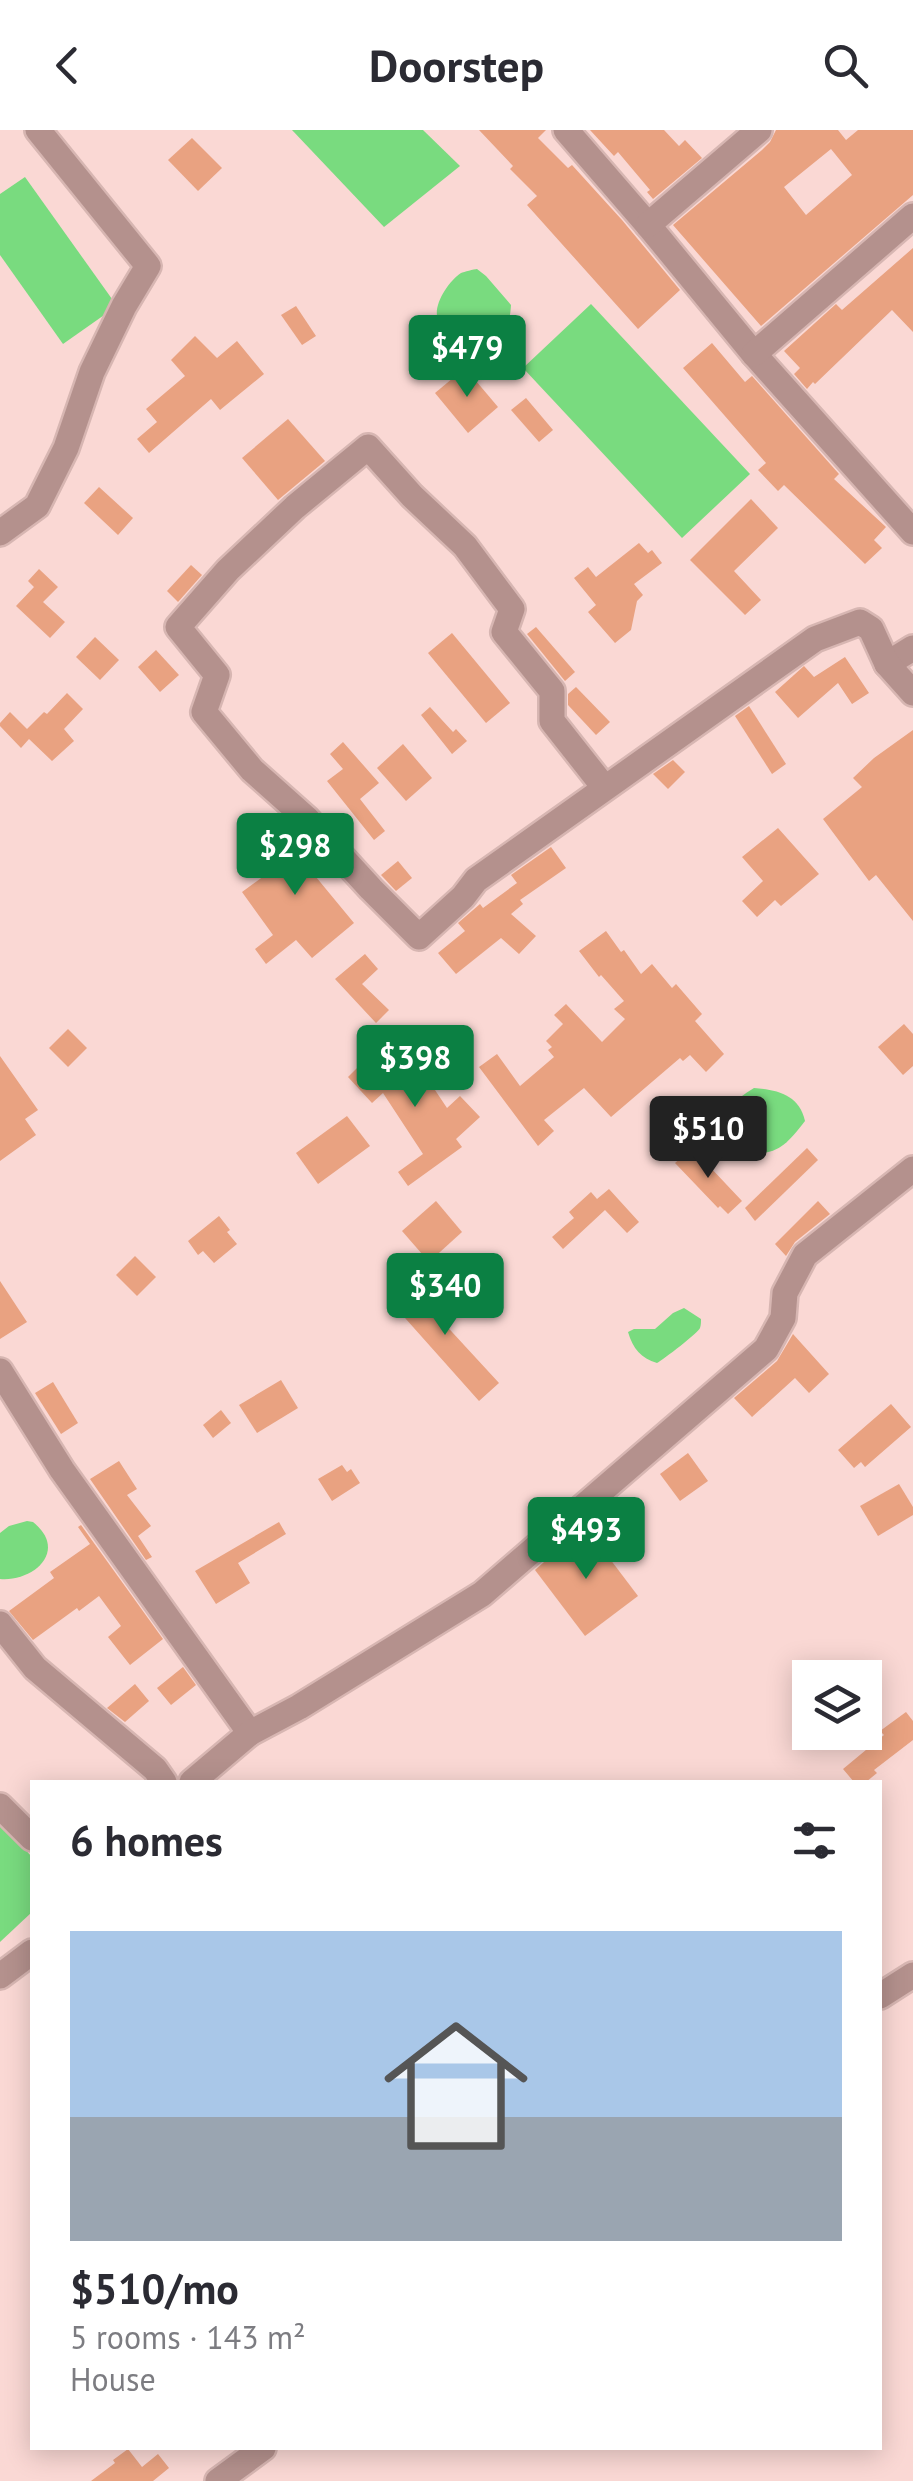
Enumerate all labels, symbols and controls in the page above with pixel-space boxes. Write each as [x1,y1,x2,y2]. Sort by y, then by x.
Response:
text: Doorstep [369,36,544,94]
icon: back [40,38,95,93]
icon: search [818,38,873,93]
pin: $479 [408,315,526,400]
text: $479 [431,326,503,368]
pin: $298 [236,813,354,898]
text: $298 [259,824,331,866]
pin: $398 [356,1025,474,1110]
text: $398 [379,1036,451,1078]
pin: $510 [649,1096,767,1181]
text: $510 [672,1107,744,1149]
pin: $340 [386,1253,504,1338]
text: $340 [409,1264,481,1306]
pin: $493 [527,1497,645,1582]
text: $493 [550,1508,622,1550]
map controls [792,1660,882,1750]
button: layers [792,1660,882,1750]
text: 6 homes [70,1813,223,1868]
icon: filters [787,1813,842,1868]
icon: home [366,1996,546,2176]
text: $510/mo [70,2261,239,2316]
text: 5 rooms · 143 m² [70,2316,306,2358]
text: House [70,2358,156,2400]

